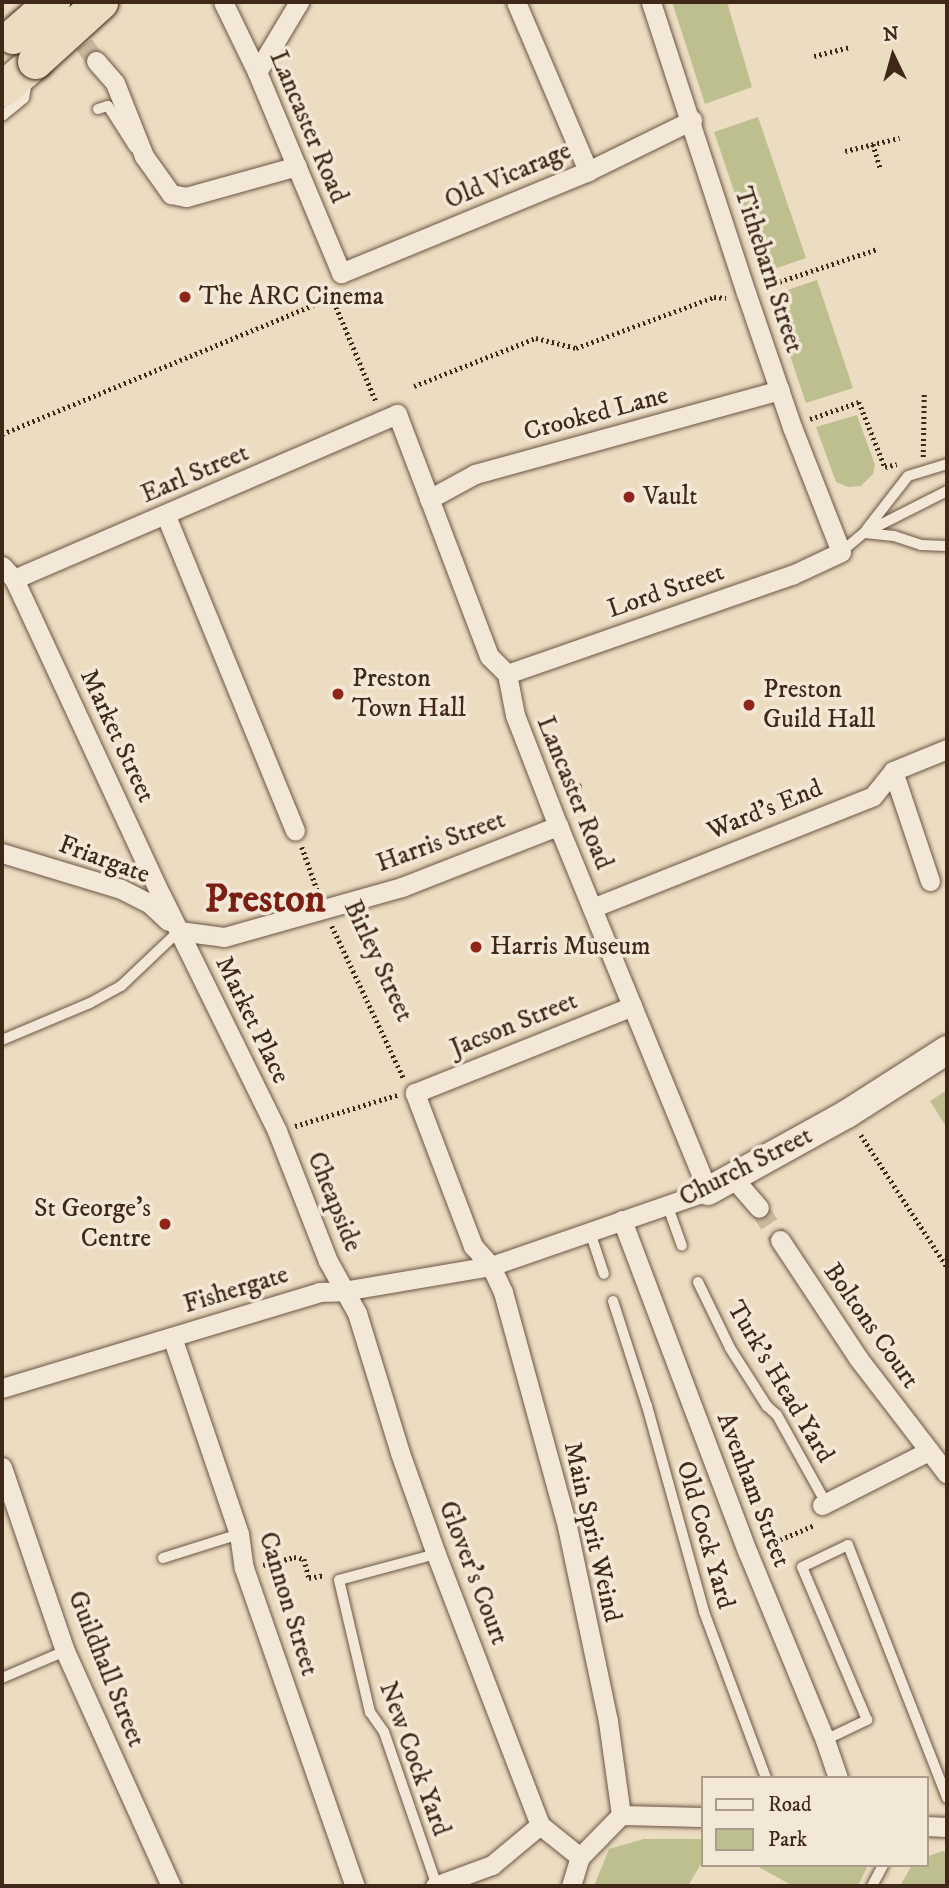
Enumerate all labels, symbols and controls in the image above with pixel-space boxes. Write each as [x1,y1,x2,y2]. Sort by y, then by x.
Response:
north arrow [858,21,928,91]
text: N [882,22,900,47]
street label: Lancaster Road [262,46,354,208]
street label: Old Vicarage [440,135,576,217]
street label: Tithebarn Street [727,183,809,357]
place label: The ARC Cinema [199,281,384,313]
marker: The ARC Cinema [177,289,193,305]
street label: Crooked Lane [520,380,672,448]
street label: Earl Street [136,437,254,511]
place label: Vault [643,481,697,513]
marker: Vault [621,489,637,505]
street label: Lord Street [604,557,728,625]
place label: Preston Town Hall [352,663,466,724]
street label: Market Street [73,665,161,807]
place label: Preston Guild Hall [763,674,875,736]
marker: Preston Town Hall [330,686,346,702]
marker: Preston Guild Hall [741,697,757,713]
street label: Lancaster Road [529,712,619,874]
street label: Ward's End [703,773,827,847]
street label: Harris Street [372,804,510,880]
street label: Friargate [54,829,154,891]
district label: Preston [204,876,326,924]
street label: Birley Street [336,895,420,1027]
place label: Harris Museum [490,931,651,963]
marker: Harris Museum [468,939,484,955]
street label: Market Place [208,951,296,1089]
street label: Jacson Street [446,985,582,1065]
street label: Church Street [674,1120,818,1214]
street label: Cheapside [300,1148,368,1256]
place label: St George's Centre [34,1193,151,1254]
marker: St George's Centre [157,1216,173,1232]
street label: Boltons Court [816,1257,926,1395]
street label: Fishergate [180,1259,292,1321]
street label: Turk's Head Yard [719,1295,841,1469]
street label: Avenham Street [709,1408,797,1572]
street label: Main Sprit Weind [556,1439,628,1625]
street label: Old Cock Yard [669,1457,741,1613]
street label: Glover's Court [431,1497,515,1649]
street label: Cannon Street [251,1528,325,1680]
street label: Guildhall Street [61,1586,151,1752]
street label: New Cock Yard [372,1678,456,1840]
legend [701,1776,928,1867]
text: Road [768,1792,812,1818]
text: Park [768,1827,807,1853]

